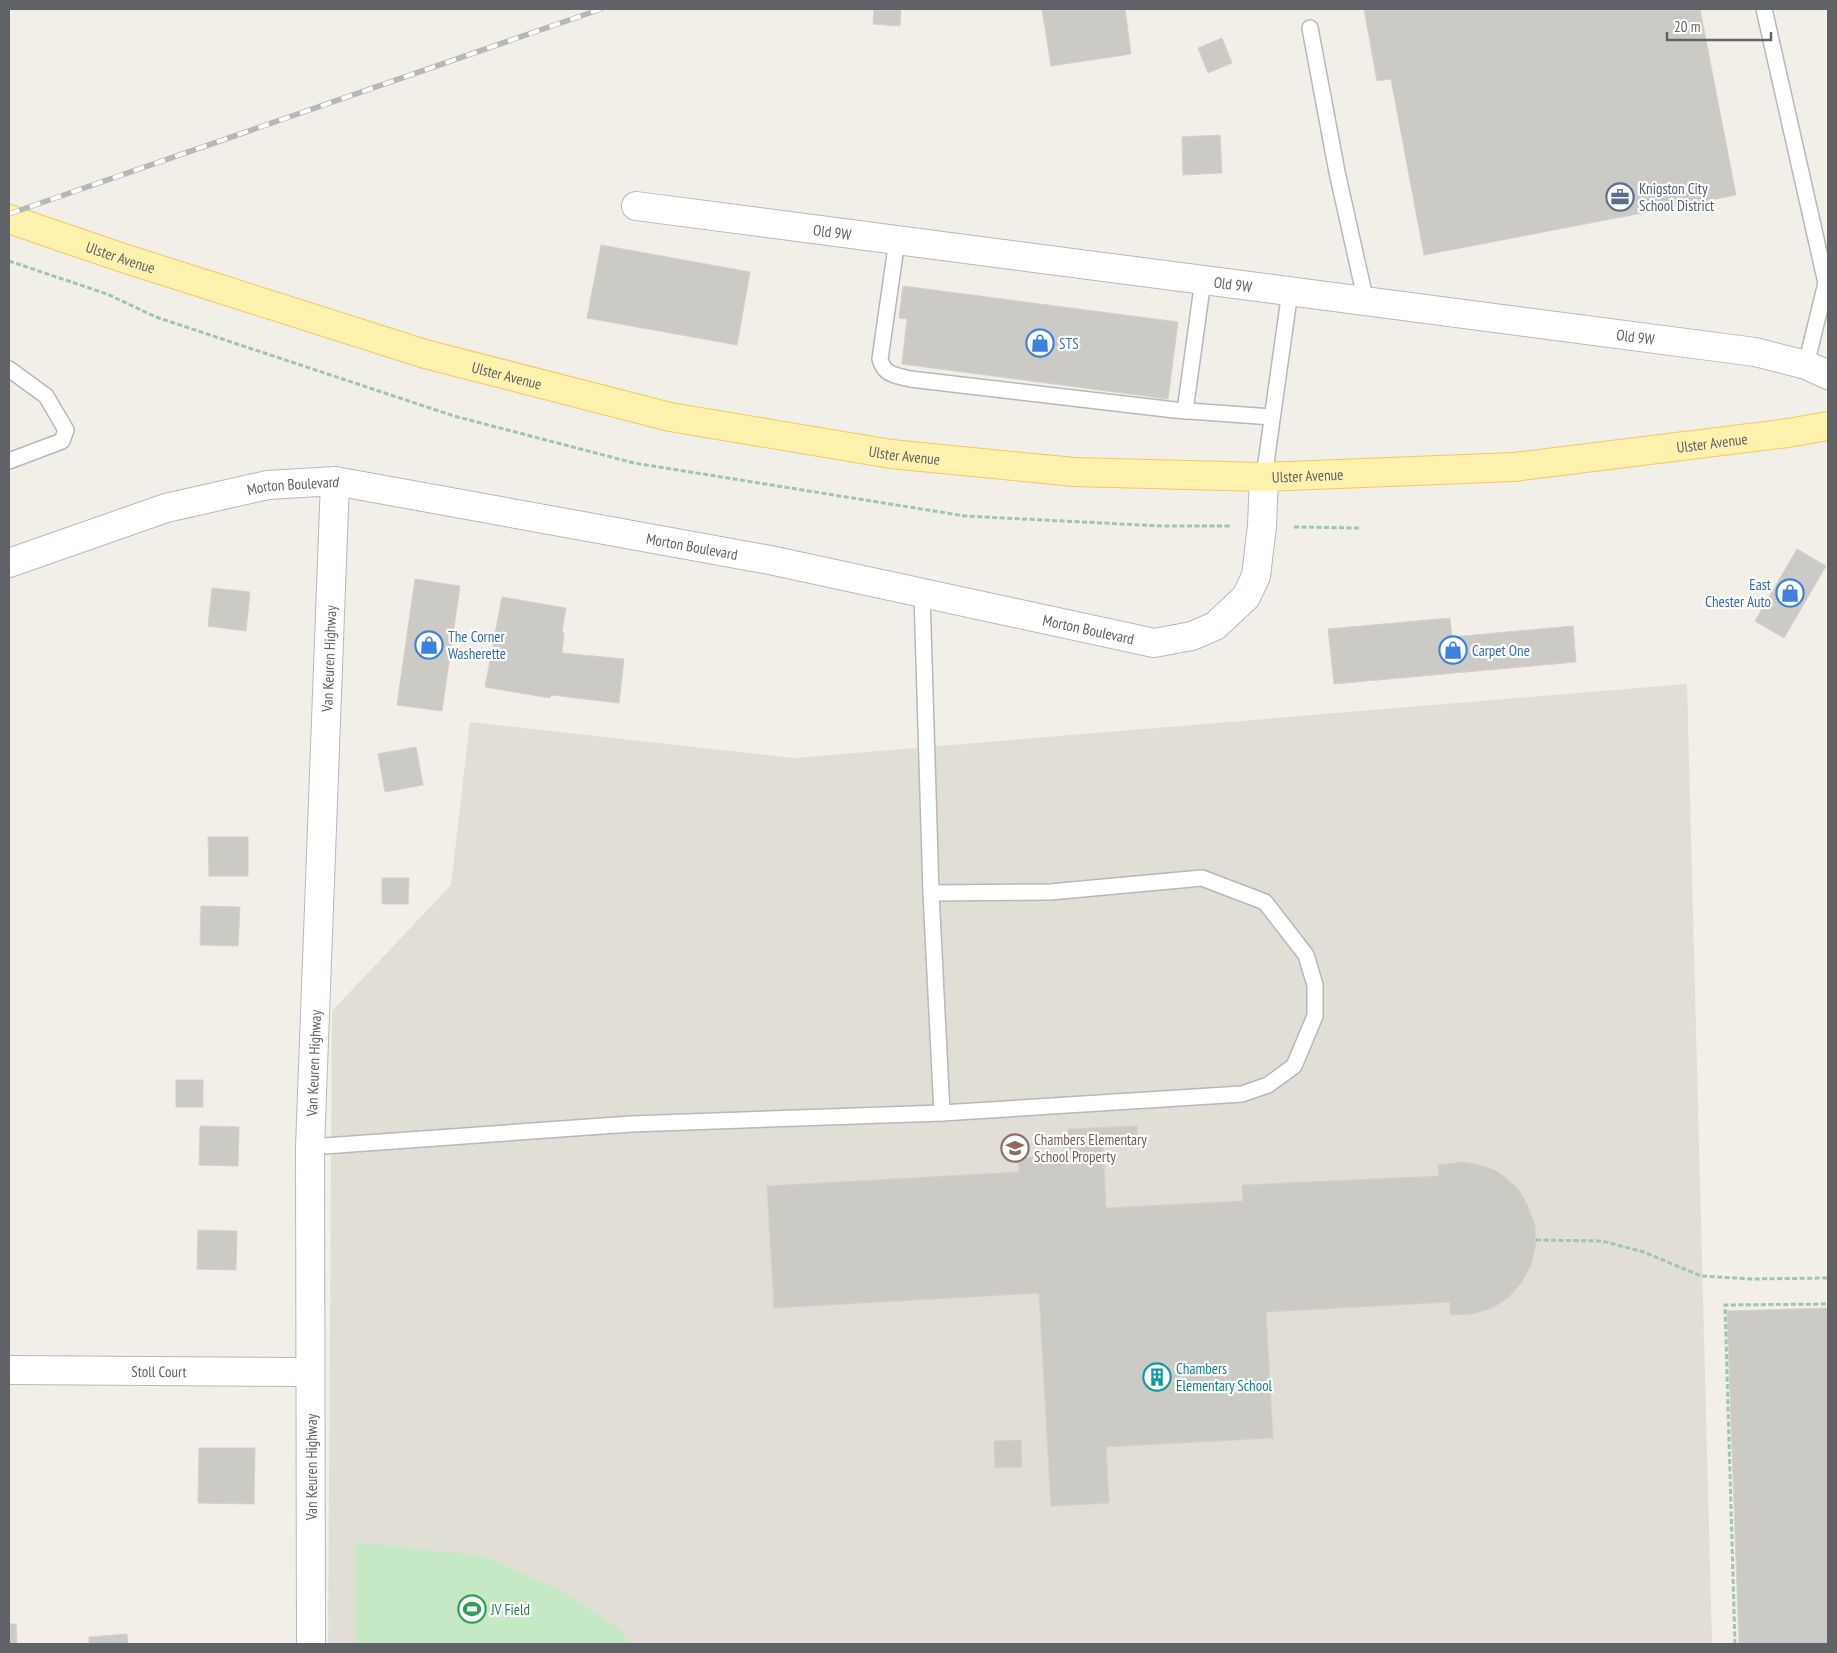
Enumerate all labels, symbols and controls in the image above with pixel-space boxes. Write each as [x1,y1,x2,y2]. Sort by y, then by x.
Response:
scale bar [1667,10,1771,42]
text: 20 m [1674,17,1700,36]
place label: Knigston City School District [1639,179,1714,215]
office icon: Knigston City School District [1605,182,1635,212]
street label: Old 9W [812,220,853,244]
street label: Ulster Avenue [84,237,158,277]
street label: Old 9W [1213,272,1253,296]
street label: Old 9W [1615,325,1656,348]
shop icon: STS [1025,328,1055,358]
place label: STS [1059,334,1079,353]
street label: Ulster Avenue [470,357,544,393]
street label: Ulster Avenue [1675,429,1749,456]
street label: Ulster Avenue [868,441,941,468]
street label: Ulster Avenue [1271,464,1344,486]
street label: Morton Boulevard [245,471,341,499]
street label: Morton Boulevard [645,528,739,563]
place label: East Chester Auto [1705,575,1771,611]
shop icon: East Chester Auto [1775,578,1805,608]
street label: Van Keuren Highway [317,604,340,713]
street label: Morton Boulevard [1041,610,1136,648]
place label: The Corner Washerette [448,627,506,663]
shop icon: The Corner Washerette [414,630,444,660]
shop icon: Carpet One [1438,635,1468,665]
place label: Carpet One [1472,641,1530,660]
street label: Van Keuren Highway [302,1009,325,1118]
place label: Chambers Elementary School Property [1034,1130,1147,1166]
school or university icon: Chambers Elementary School Property [1000,1133,1030,1163]
place label: Chambers Elementary School [1176,1359,1273,1395]
street label: Stoll Court [131,1361,187,1381]
building icon: Chambers Elementary School [1142,1362,1172,1392]
street label: Van Keuren Highway [302,1413,321,1521]
sports icon: JV Field [457,1594,487,1624]
place label: JV Field [490,1600,530,1619]

